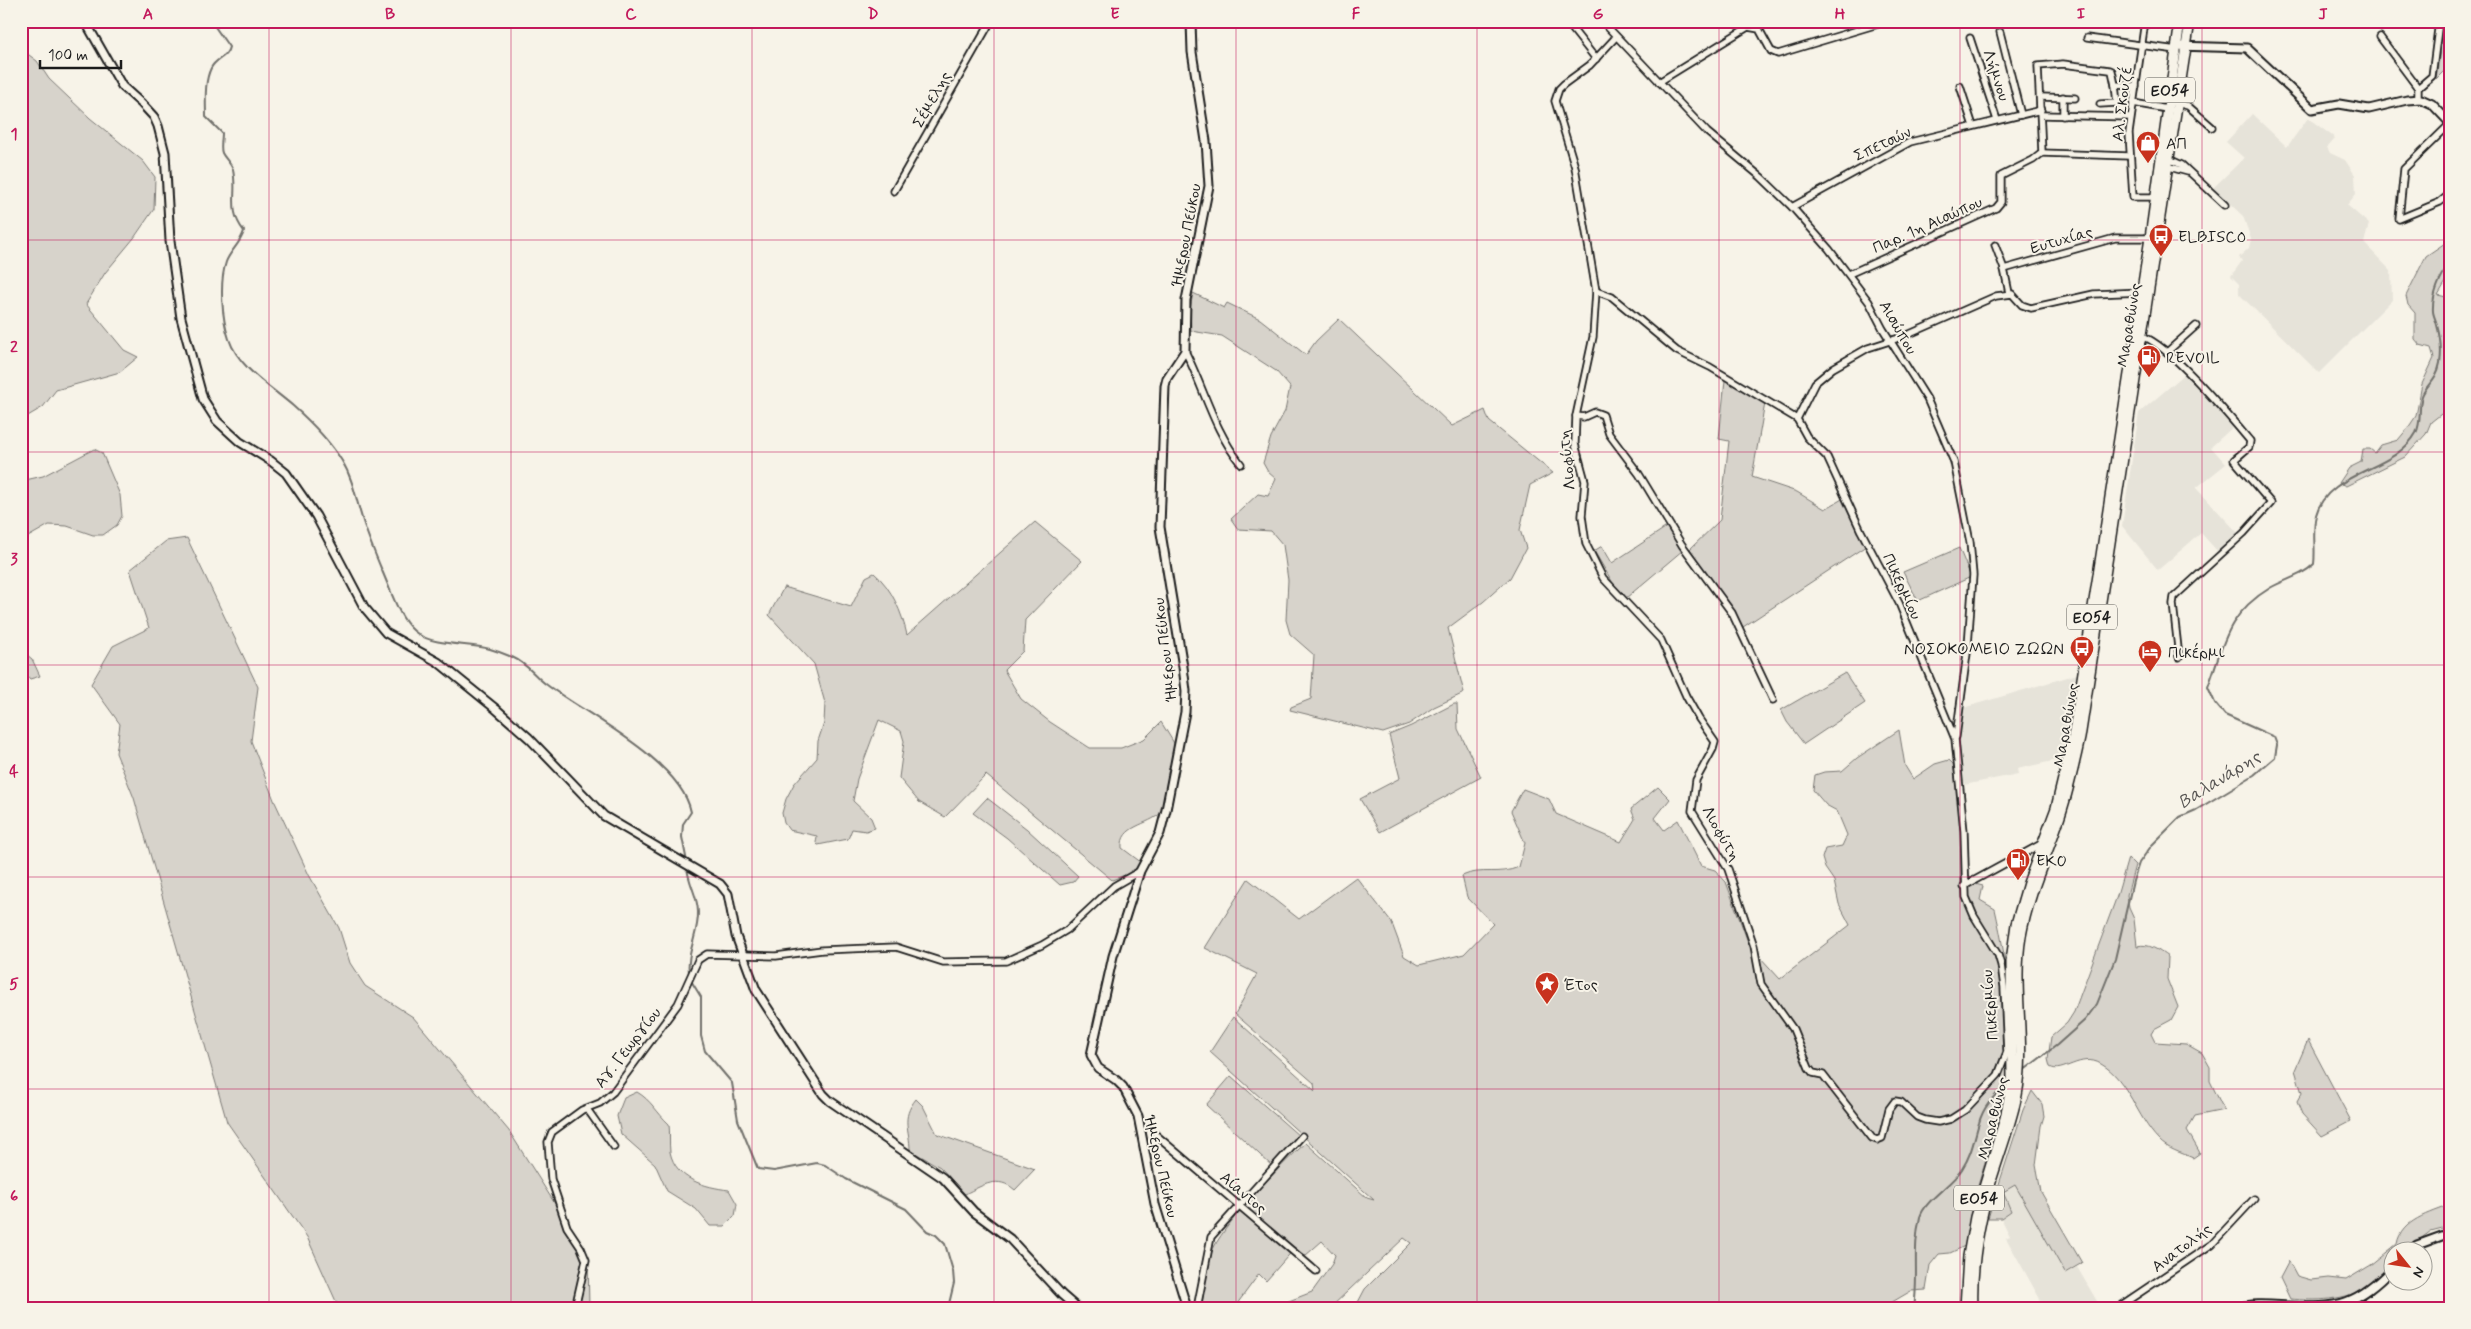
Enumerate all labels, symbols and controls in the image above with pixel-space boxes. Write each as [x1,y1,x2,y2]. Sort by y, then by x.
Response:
text: A [143,4,153,25]
text: B [385,4,395,25]
text: C [625,4,637,25]
text: D [867,4,879,25]
text: E [1110,4,1120,25]
text: F [1352,4,1361,25]
text: G [1593,4,1604,25]
text: H [1835,4,1846,25]
text: I [2077,4,2086,25]
text: J [2318,4,2328,25]
scale bar [40,38,121,70]
text: 100 m [48,46,88,66]
street label: Λήμνου [1977,47,2014,104]
street label: Αλ. Σκουζέ [2106,65,2137,143]
street label: Σέμελης [907,67,956,132]
road number: ΕΟ54 [2145,78,2195,102]
street label: Σπετσών [1851,122,1915,167]
text: 1 [10,124,18,145]
shop icon: ΑΠ [2135,130,2161,164]
place label: ΑΠ [2166,134,2187,155]
street label: Ήμερου Πεύκου [1166,182,1207,289]
street label: Παρ. 1η Αισώπου [1869,192,1986,259]
street label: Ευτυχίας [2028,222,2095,259]
bus stop icon: ELBISCO [2148,223,2174,257]
place label: ELBISCO [2178,227,2246,248]
street label: Μαραθώνος [2112,282,2147,369]
street label: Αισώπου [1874,297,1922,359]
text: 2 [10,337,18,358]
fuel station icon: REVOIL [2136,344,2162,378]
place label: REVOIL [2166,348,2220,369]
street label: Λιοφύτη [1554,428,1581,491]
text: 3 [10,549,18,570]
street label: Πικερμίου [1877,550,1926,623]
street label: Ήμερου Πεύκου [1149,596,1182,703]
road number: ΕΟ54 [2067,604,2117,630]
bus stop icon: ΝΟΣΟΚΟΜΕΙΟ ΖΩΩΝ [2069,635,2095,669]
place label: ΝΟΣΟΚΟΜΕΙΟ ΖΩΩΝ [1904,639,2064,660]
hotel icon: Πικέρμι [2137,639,2163,673]
place label: Πικέρμι [2168,642,2225,664]
street label: Μαραθώνος [2049,681,2084,769]
water label: Βαλανάρης [2174,745,2266,815]
text: 4 [9,761,19,782]
street label: Λιοφύτη [1696,802,1745,865]
fuel station icon: EKO [2005,847,2031,881]
place label: EKO [2036,851,2067,872]
street label: Πικερμίου [1977,969,2004,1041]
place icon: Έτος [1534,971,1560,1005]
text: 5 [9,974,19,995]
place label: Έτος [1564,975,1598,996]
street label: Αγ. Γεωργίου [590,1003,666,1093]
street label: Μαραθώνος [1973,1074,2014,1162]
street label: Ήμερου Πεύκου [1139,1113,1183,1220]
street label: Αίαντος [1215,1167,1271,1219]
text: 6 [10,1186,18,1207]
road number: ΕΟ54 [1954,1186,2004,1210]
street label: Ανατολής [2148,1219,2216,1278]
north arrow [2384,1242,2434,1292]
text: N [2408,1263,2429,1281]

